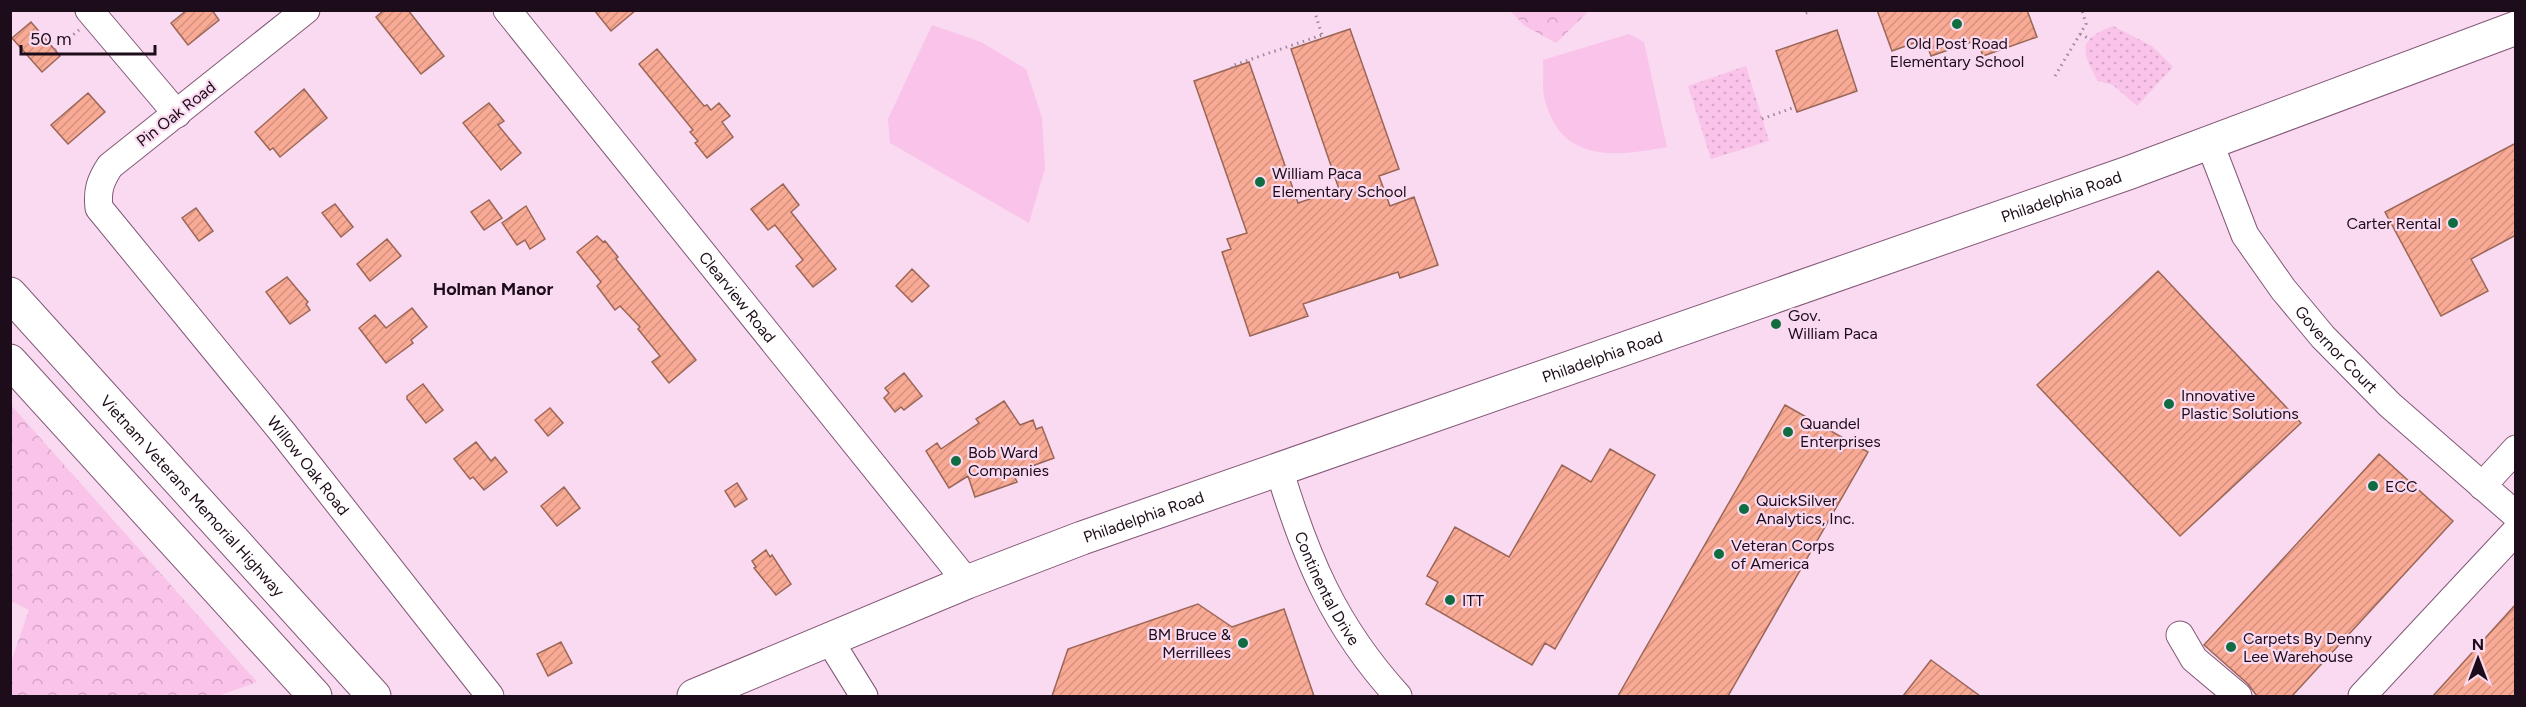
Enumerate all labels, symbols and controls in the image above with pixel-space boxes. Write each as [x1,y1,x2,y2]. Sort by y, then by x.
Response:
marker: Old Post Road Elementary School [1950,17,1964,31]
scale bar [21,18,154,56]
text: 50 m [30,28,72,50]
place label: Old Post Road Elementary School [1890,34,2024,71]
street label: Pin Oak Road [133,77,219,151]
place label: William Paca Elementary School [1272,164,1406,201]
street label: Philadelphia Road [1998,167,2124,226]
marker: William Paca Elementary School [1253,175,1267,189]
place label: Carter Rental [2346,214,2441,233]
marker: Carter Rental [2446,216,2460,230]
street label: Clearview Road [695,247,780,346]
district label: Holman Manor [433,278,554,300]
street label: Governor Court [2291,302,2382,397]
place label: Gov. William Paca [1788,306,1878,343]
marker: Gov. William Paca [1769,317,1783,331]
street label: Philadelphia Road [1539,327,1665,386]
place label: Innovative Plastic Solutions [2181,386,2299,423]
street label: Vietnam Veterans Memorial Highway [97,391,289,601]
marker: Innovative Plastic Solutions [2162,397,2176,411]
street label: Willow Oak Road [264,412,353,519]
place label: Quandel Enterprises [1800,414,1881,451]
marker: Quandel Enterprises [1781,425,1795,439]
place label: Bob Ward Companies [968,443,1049,480]
marker: Bob Ward Companies [949,454,963,468]
place label: ECC [2385,477,2418,496]
marker: ECC [2366,479,2380,493]
street label: Philadelphia Road [1081,487,1206,546]
place label: QuickSilver Analytics, Inc. [1756,491,1855,528]
marker: QuickSilver Analytics, Inc. [1737,502,1751,516]
street label: Continental Drive [1291,529,1364,649]
place label: Veteran Corps of America [1731,536,1835,573]
marker: Veteran Corps of America [1712,547,1726,561]
place label: ITT [1462,591,1484,610]
marker: ITT [1443,593,1457,607]
place label: BM Bruce & Merrillees [1148,625,1232,662]
place label: Carpets By Denny Lee Warehouse [2243,629,2372,666]
north arrow [2448,629,2508,689]
text: N [2472,635,2484,654]
marker: BM Bruce & Merrillees [1236,636,1250,650]
marker: Carpets By Denny Lee Warehouse [2224,640,2238,654]

